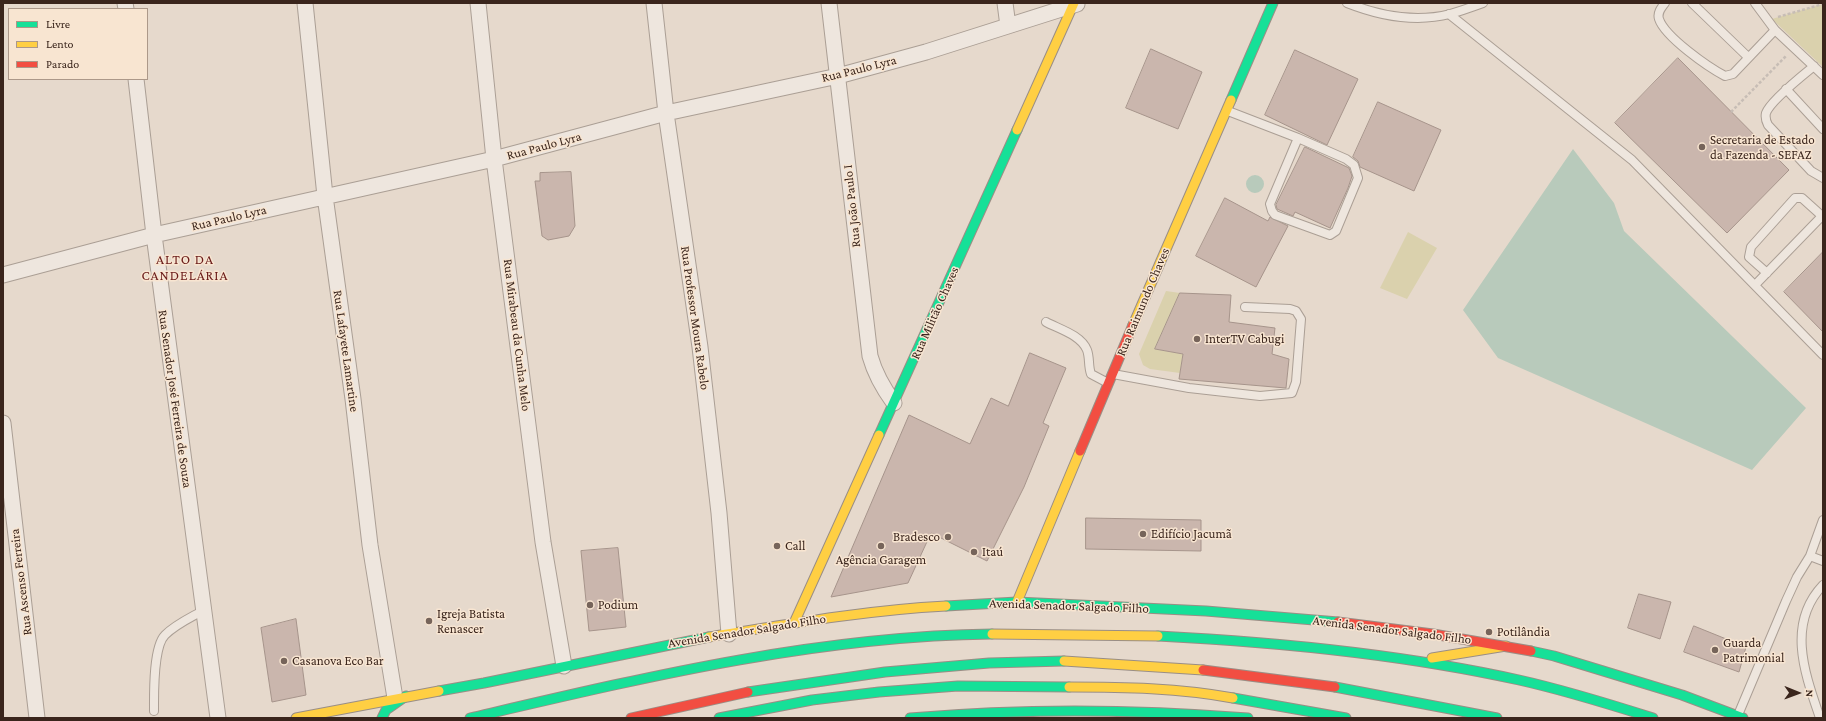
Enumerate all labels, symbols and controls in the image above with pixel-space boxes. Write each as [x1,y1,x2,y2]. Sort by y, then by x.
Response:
legend [8,8,148,80]
text: Livre [46,17,70,31]
text: Lento [46,37,74,51]
street label: Rua Paulo Lyra [820,52,898,86]
text: Parado [46,57,79,71]
street label: Rua Paulo Lyra [505,129,583,163]
place label: Secretaria de Estado da Fazenda - SEFAZ [1710,132,1815,163]
marker: Secretaria de Estado da Fazenda - SEFAZ [1697,142,1707,152]
street label: Rua João Paulo I [840,164,864,248]
street label: Rua Paulo Lyra [190,202,268,234]
street label: Rua Professor Moura Rabelo [677,245,713,391]
street label: Rua Raimundo Chaves [1113,245,1173,359]
district label: ALTO DA CANDELÁRIA [141,252,229,284]
street label: Rua Mirabeau da Cunha Melo [500,258,534,412]
street label: Rua Militão Chaves [908,264,962,362]
street label: Rua Lafayete Lamartine [330,289,362,413]
street label: Rua Senador José Ferreira de Souza [155,309,195,489]
place label: InterTV Cabugi [1205,331,1284,347]
marker: InterTV Cabugi [1192,334,1202,344]
place label: Edifício Jacumã [1151,526,1232,542]
street label: Rua Ascenso Ferreira [7,528,35,636]
place label: Bradesco [893,529,940,545]
marker: Edifício Jacumã [1138,529,1148,539]
marker: Bradesco [943,532,953,542]
place label: Call [785,538,805,554]
marker: Call [772,541,782,551]
marker: Agência Garagem [876,541,886,551]
place label: Itaú [982,544,1003,560]
marker: Itaú [969,547,979,557]
place label: Agência Garagem [836,552,926,568]
street label: Avenida Senador Salgado Filho [989,595,1149,617]
place label: Podium [598,597,638,613]
marker: Podium [585,600,595,610]
place label: Igreja Batista Renascer [437,606,505,637]
street label: Avenida Senador Salgado Filho [667,611,827,651]
street label: Avenida Senador Salgado Filho [1312,613,1472,647]
marker: Igreja Batista Renascer [424,616,434,626]
place label: Potilândia [1497,624,1550,640]
marker: Potilândia [1484,627,1494,637]
place label: Guarda Patrimonial [1723,635,1784,666]
marker: Guarda Patrimonial [1710,645,1720,655]
place label: Casanova Eco Bar [292,653,384,669]
marker: Casanova Eco Bar [279,656,289,666]
north arrow [1778,673,1818,713]
text: N [1804,689,1816,697]

